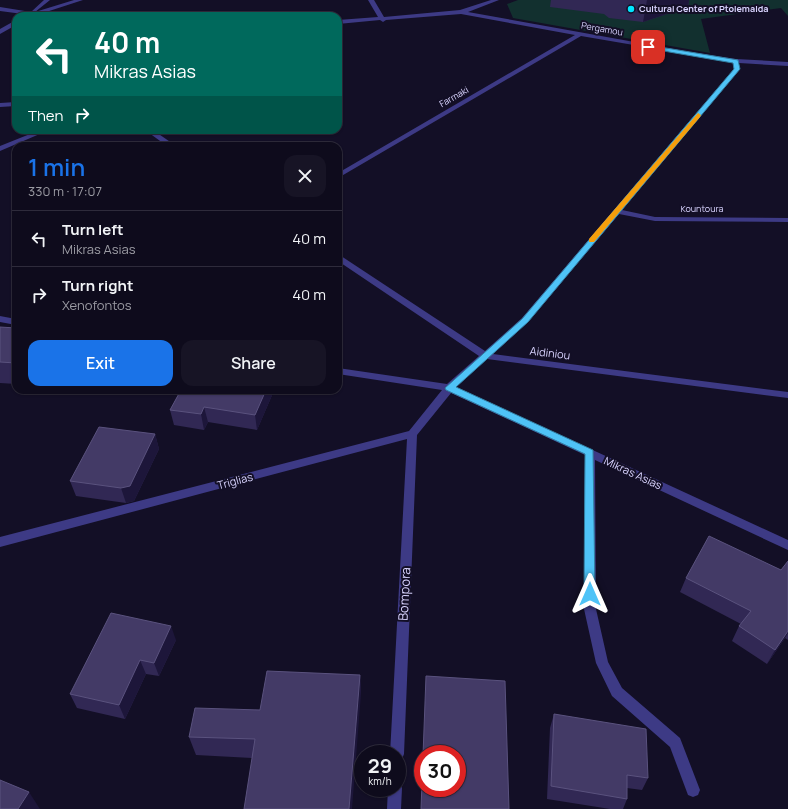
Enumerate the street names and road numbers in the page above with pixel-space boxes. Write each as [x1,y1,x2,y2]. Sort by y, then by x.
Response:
street label: Pergamou [580,18,624,39]
street label: Farmaki [437,83,471,110]
street label: Kountoura [680,202,724,215]
street label: Aidiniou [529,343,571,362]
street label: Mikras Asias [602,453,665,493]
street label: Triglias [215,469,254,492]
street label: Bompora [394,567,414,621]

